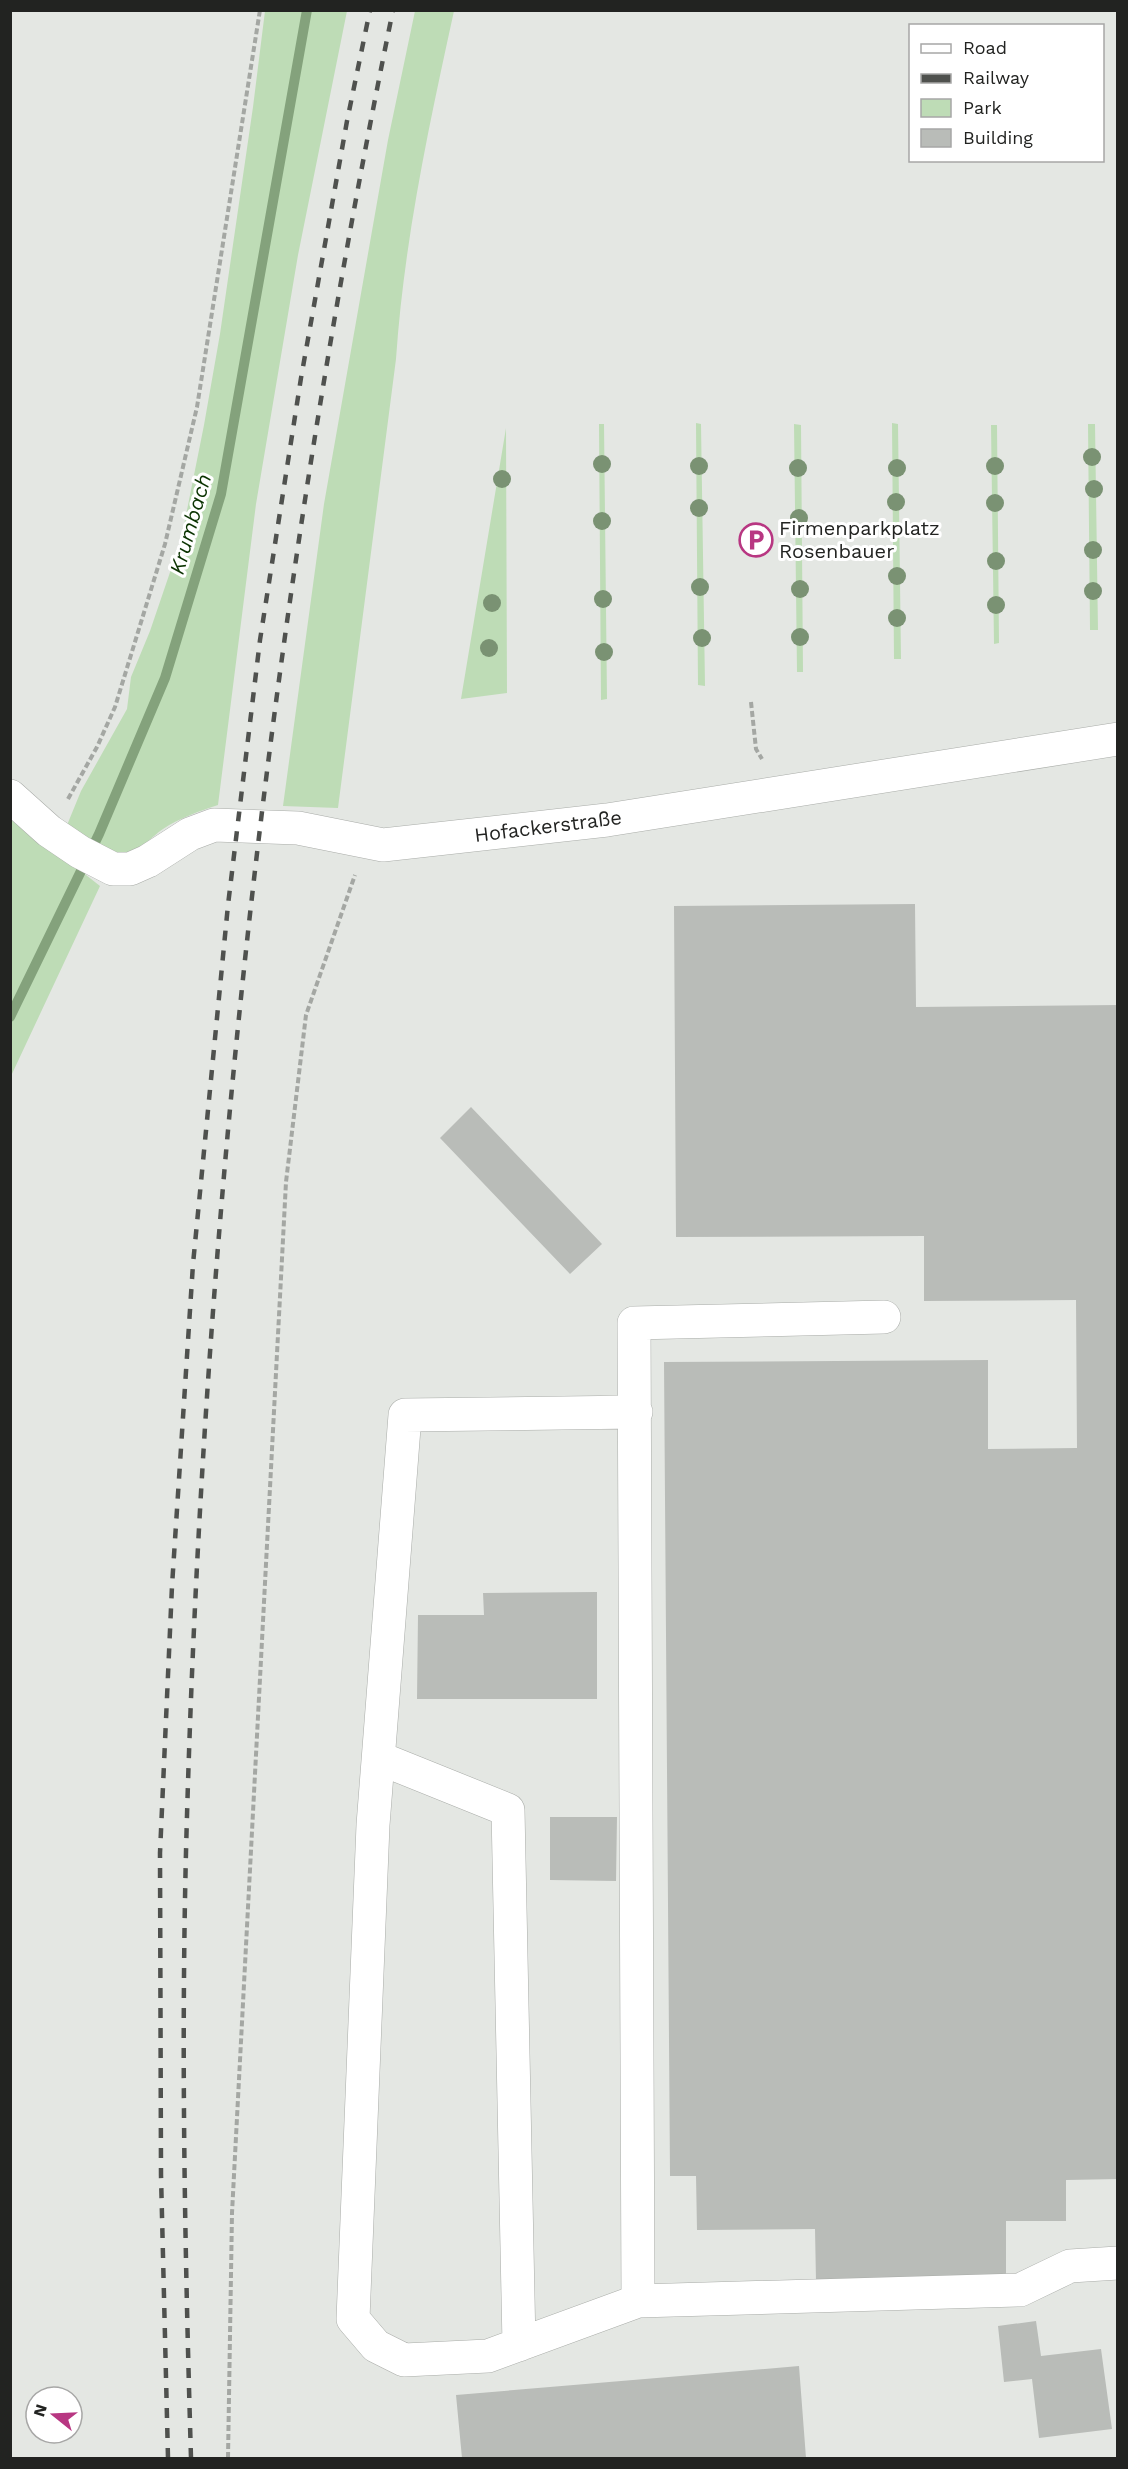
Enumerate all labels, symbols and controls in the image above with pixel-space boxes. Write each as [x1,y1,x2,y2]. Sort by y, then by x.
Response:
legend [909,24,1104,162]
text: Road [963,37,1007,58]
text: Railway [963,67,1030,88]
text: Park [963,97,1002,118]
text: Building [963,127,1033,148]
water label: Krumbach [164,471,216,577]
place label: Firmenparkplatz Rosenbauer [779,516,940,563]
parking icon: Firmenparkplatz Rosenbauer [738,522,774,558]
street label: Hofackerstraße [473,805,623,847]
north arrow [24,2385,84,2445]
text: N [29,2402,51,2419]

